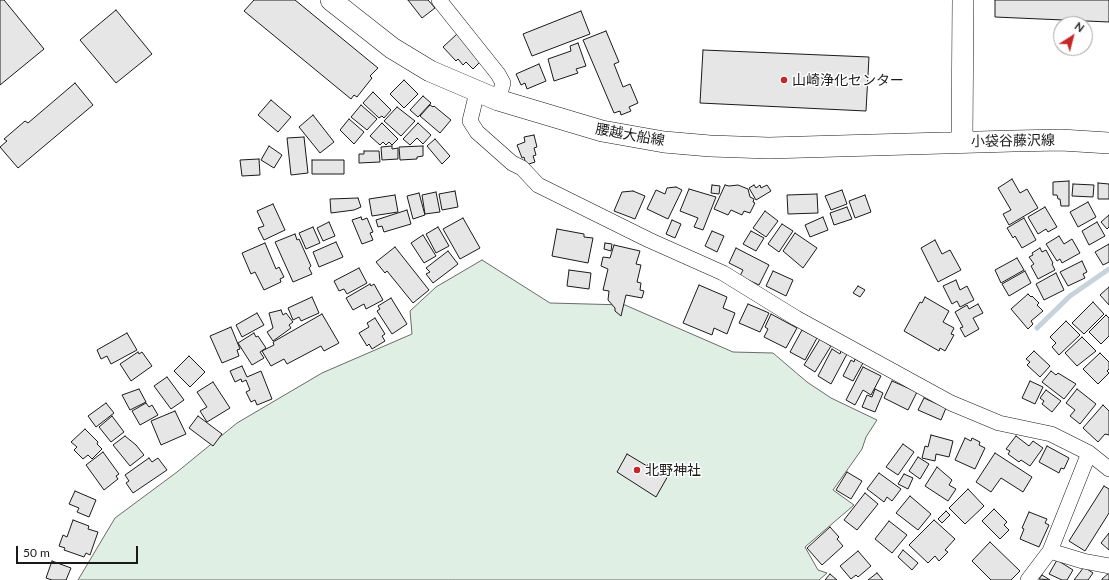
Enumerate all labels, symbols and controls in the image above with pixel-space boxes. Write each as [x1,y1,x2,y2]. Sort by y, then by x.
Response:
north arrow [1053,16,1093,56]
text: N [1073,19,1087,34]
place label: 山崎浄化センター [792,72,904,88]
marker: 山崎浄化センター [779,75,789,85]
street label: 腰越大船線 [594,121,666,149]
street label: 小袋谷藤沢線 [971,132,1055,150]
place label: 北野神社 [645,462,701,478]
marker: 北野神社 [632,465,642,475]
scale bar [18,538,140,564]
text: 50 m [23,545,50,560]

